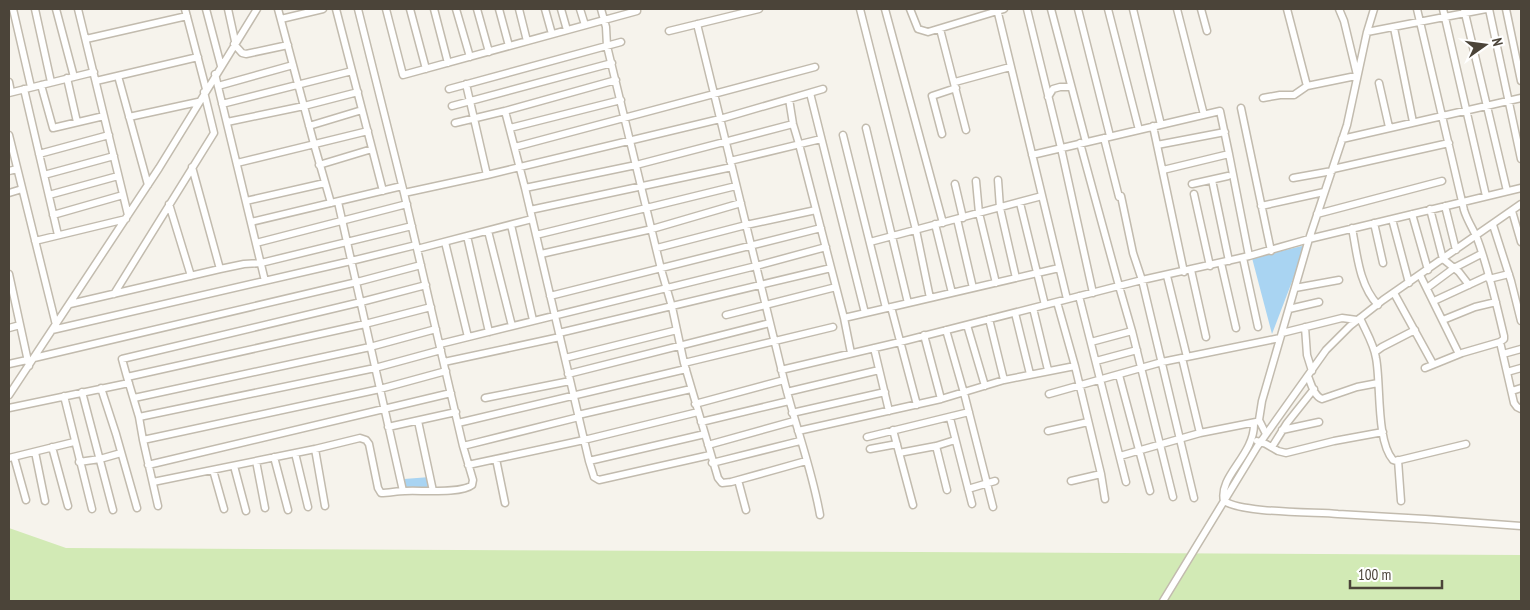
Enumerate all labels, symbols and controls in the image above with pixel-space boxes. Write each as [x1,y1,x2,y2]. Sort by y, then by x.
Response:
north arrow [1460,20,1510,70]
text: N [1488,36,1507,48]
scale bar [1350,558,1442,590]
text: 100 m [1358,565,1391,584]

